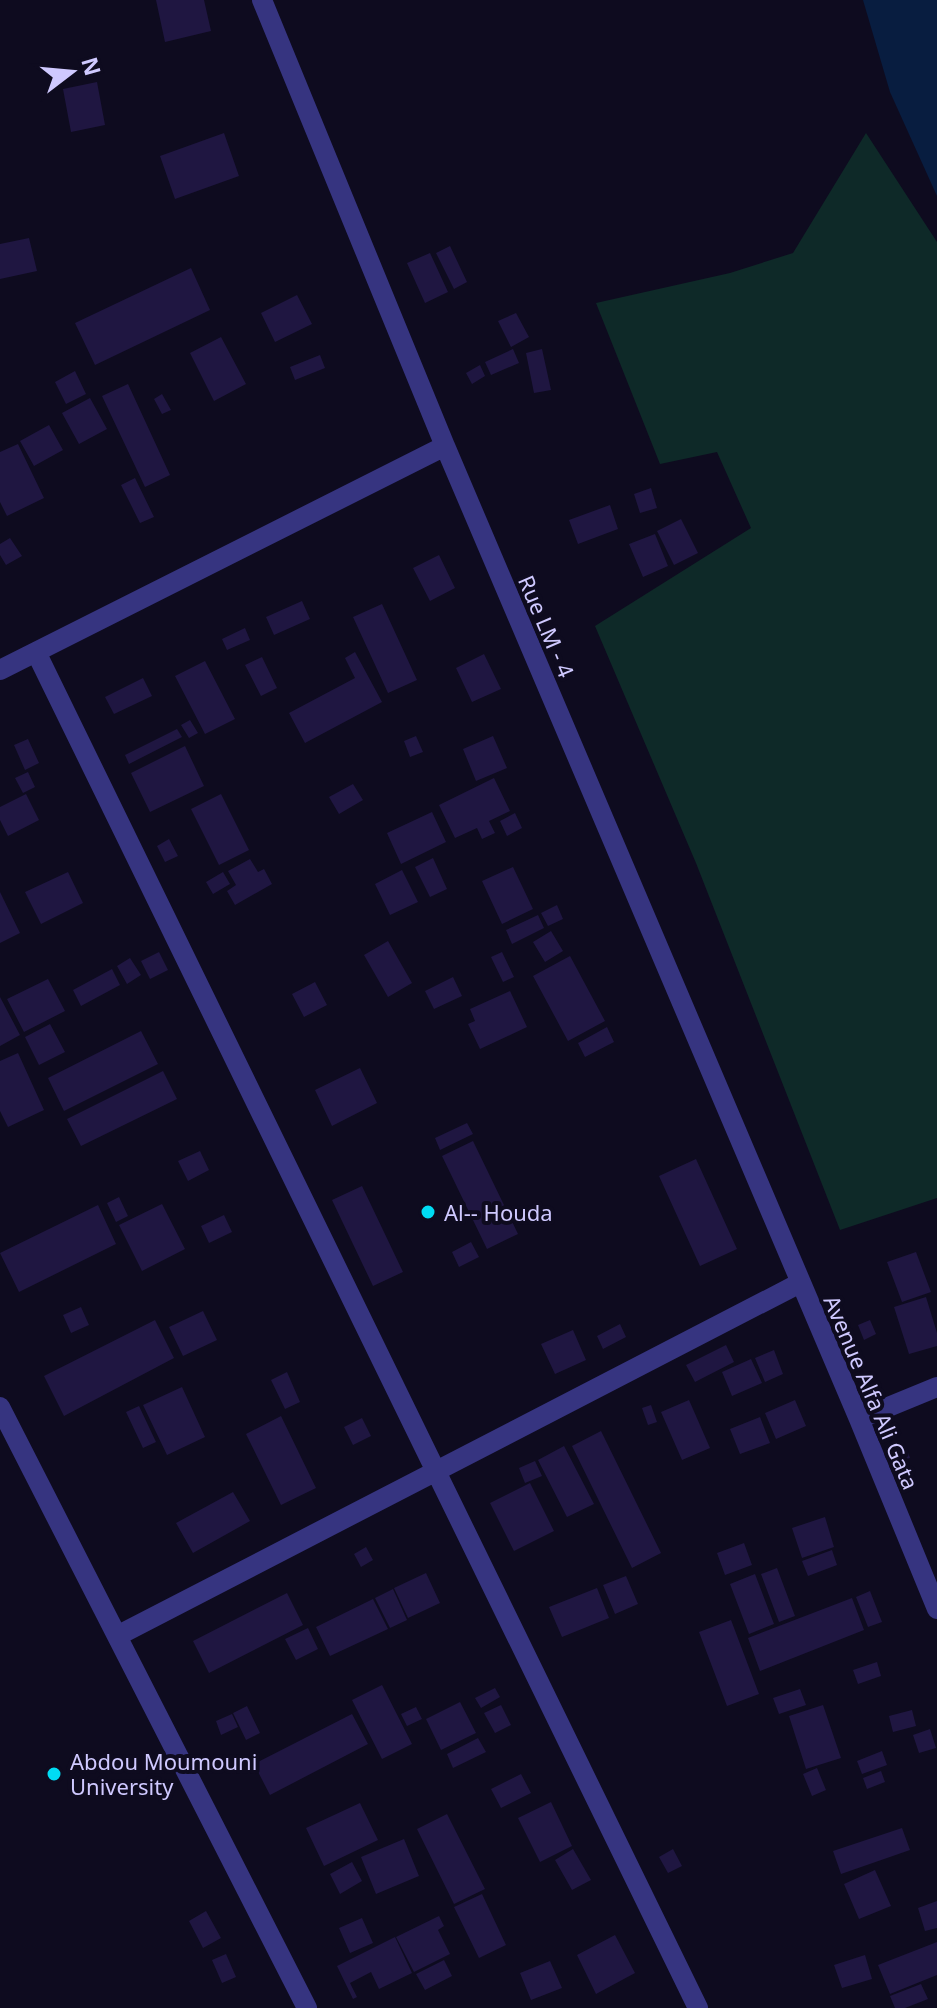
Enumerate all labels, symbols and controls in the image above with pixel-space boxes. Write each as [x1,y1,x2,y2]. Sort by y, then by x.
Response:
north arrow [32,32,112,112]
text: N [75,53,109,79]
street label: Rue LM - 4 [512,570,582,682]
place label: Al-- Houda [444,1197,553,1227]
marker: Al-- Houda [419,1203,437,1221]
street label: Avenue Alfa Ali Gata [818,1290,926,1494]
place label: Abdou Moumouni University [70,1746,257,1801]
marker: Abdou Moumouni University [45,1765,63,1783]

